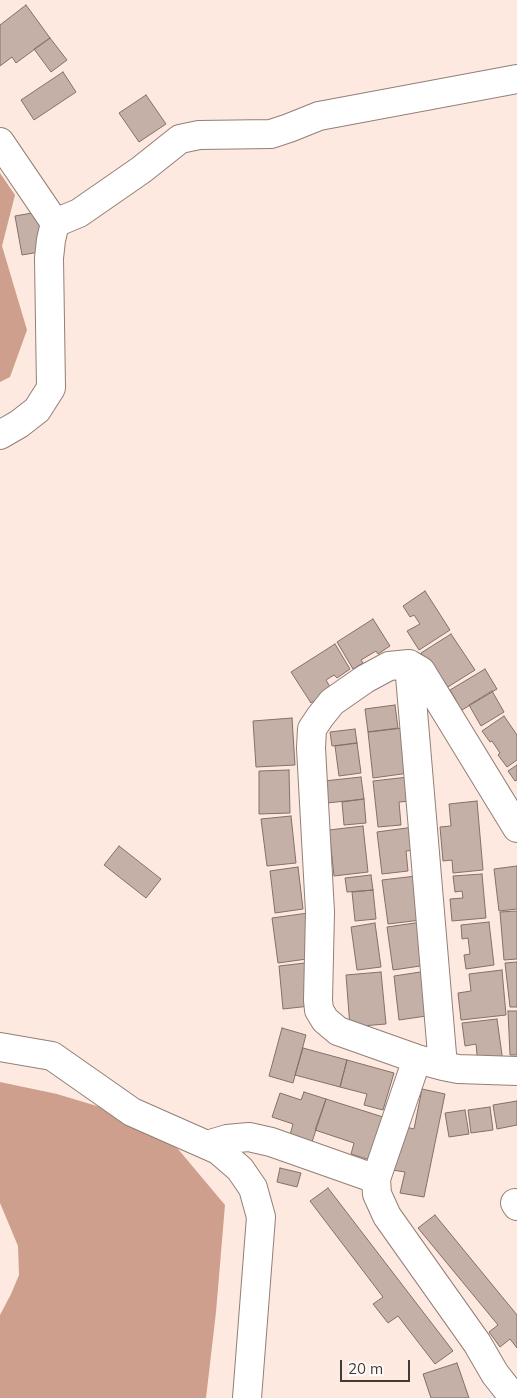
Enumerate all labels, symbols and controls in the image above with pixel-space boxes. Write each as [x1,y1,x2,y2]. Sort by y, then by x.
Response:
scale bar [342,1350,412,1382]
text: 20 m [348,1359,383,1378]

